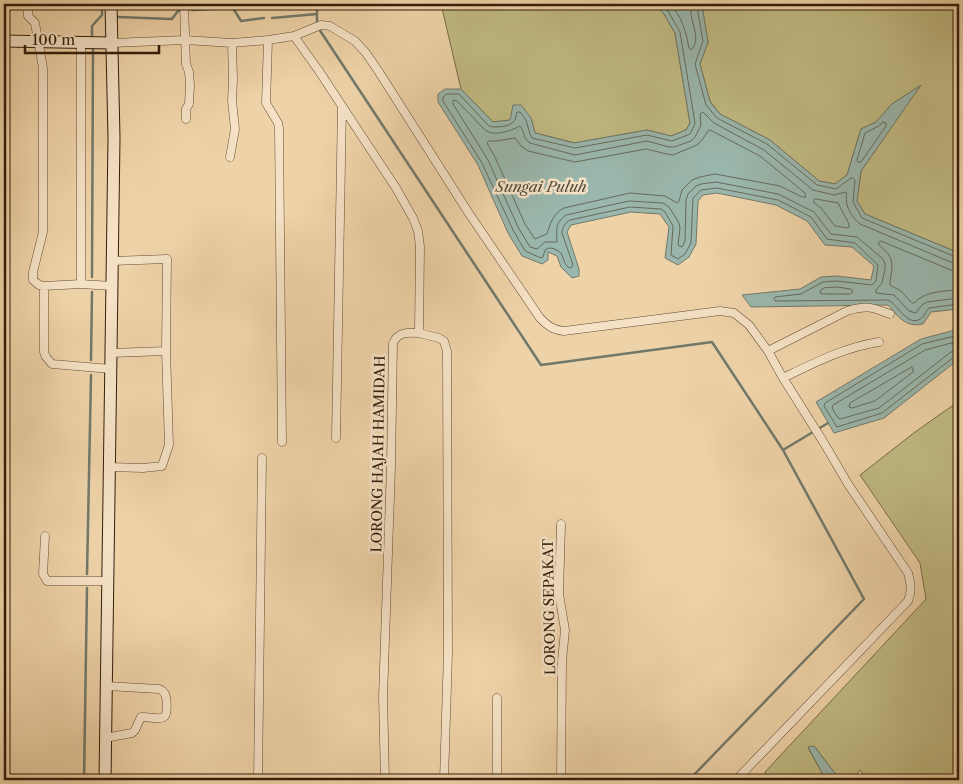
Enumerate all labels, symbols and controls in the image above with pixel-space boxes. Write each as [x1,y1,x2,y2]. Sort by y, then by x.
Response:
scale bar [25,22,159,54]
text: 100 m [32,30,75,49]
water label: Sungai Puluh [495,177,586,196]
street label: LORONG HAJAH HAMIDAH [367,355,389,553]
street label: LORONG SEPAKAT [539,538,559,675]

